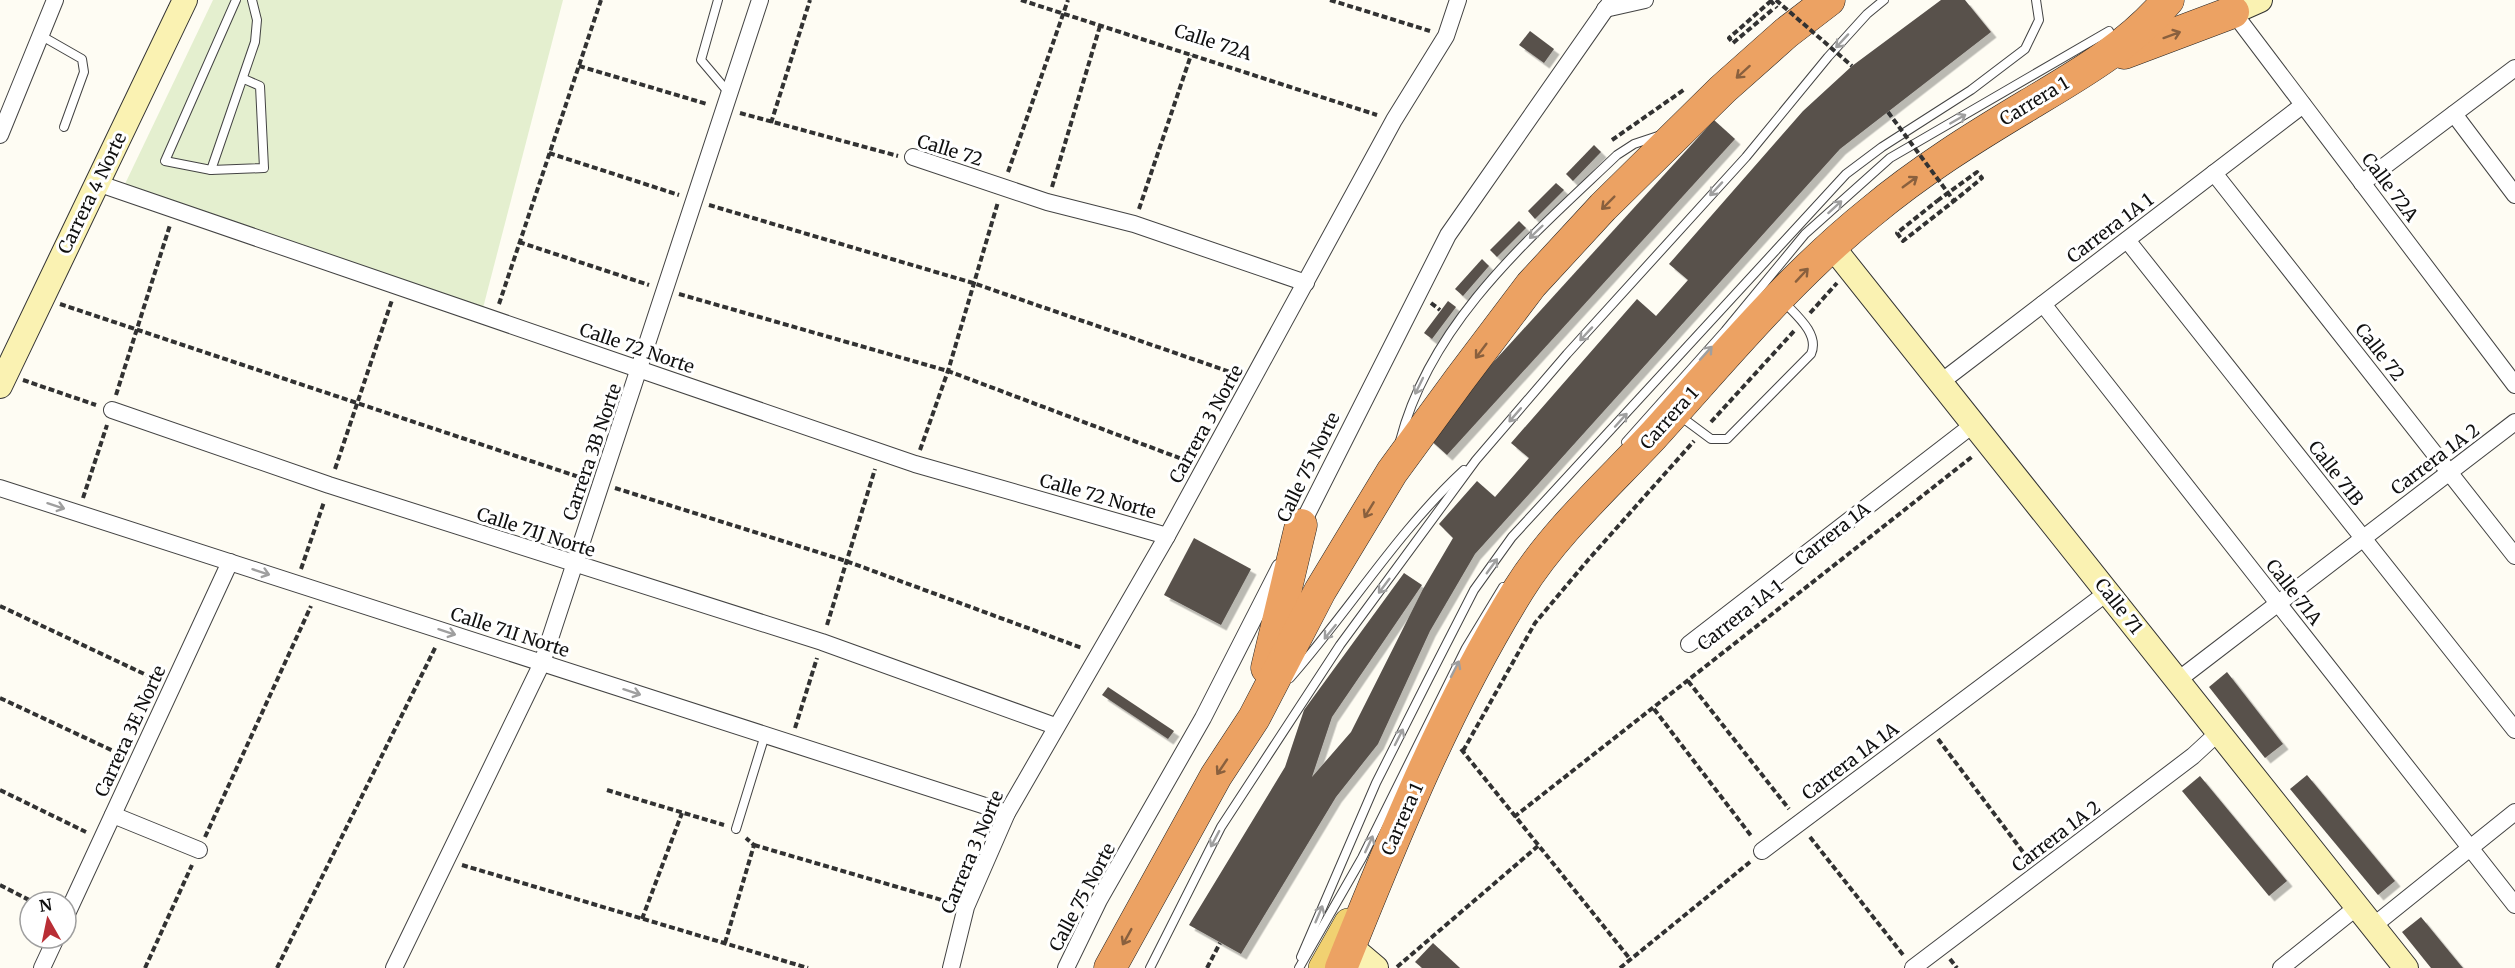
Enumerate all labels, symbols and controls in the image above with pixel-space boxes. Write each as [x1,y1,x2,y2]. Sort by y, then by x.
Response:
street label: Calle 72A [1171,19,1255,65]
one-way arrow [2163,29,2181,40]
one-way arrow [1835,33,1849,48]
one-way arrow [1735,65,1750,79]
street label: Carrera 1 [1995,71,2073,131]
one-way arrow [1950,112,1967,124]
street label: Carrera 4 Norte [53,128,131,258]
street label: Calle 72 [915,129,985,171]
street label: Calle 72A [2357,148,2423,226]
one-way arrow [1901,175,1917,188]
one-way arrow [1709,182,1723,197]
street label: Carrera 1A 1 [2062,188,2158,268]
one-way arrow [1600,195,1615,210]
one-way arrow [1827,200,1842,214]
one-way arrow [1529,225,1544,239]
one-way arrow [1795,267,1809,282]
street label: Calle 72 Norte [577,318,697,378]
street label: Calle 72 [2350,318,2410,386]
one-way arrow [1579,326,1593,341]
one-way arrow [1475,342,1488,358]
one-way arrow [1699,346,1713,361]
street label: Carrera 3 Norte [1164,361,1248,487]
one-way arrow [1412,376,1424,394]
street label: Carrera 3B Norte [558,381,626,523]
street label: Carrera 1 [1635,382,1703,454]
one-way arrow [1508,407,1522,422]
street label: Calle 75 Norte [1271,408,1345,526]
one-way arrow [1614,412,1628,427]
street label: Carrera 1A 2 [2386,418,2484,500]
street label: Calle 71B [2303,436,2369,510]
street label: Calle 72 Norte [1037,468,1159,524]
street label: Carrera 1A [1790,497,1875,571]
one-way arrow [46,501,65,512]
one-way arrow [1363,501,1375,518]
street label: Calle 71J Norte [474,502,598,562]
street label: Calle 71A [2261,554,2327,630]
one-way arrow [1486,558,1498,574]
one-way arrow [251,567,270,578]
street label: Carrera 1A 1 [1693,574,1787,656]
street label: Calle 71 [2090,574,2148,638]
one-way arrow [1377,578,1390,594]
street label: Calle 71I Norte [448,602,572,662]
one-way arrow [1323,624,1336,640]
one-way arrow [437,627,456,638]
one-way arrow [1449,661,1461,678]
street label: Carrera 3E Norte [89,662,171,800]
one-way arrow [622,687,641,698]
street label: Carrera 1A 1A [1797,717,1903,805]
one-way arrow [1394,728,1405,746]
one-way arrow [1216,758,1228,774]
street label: Carrera 1 [1376,779,1428,859]
street label: Carrera 3 Norte [936,787,1008,917]
street label: Carrera 1A 2 [2007,795,2105,877]
one-way arrow [1208,830,1220,848]
one-way arrow [1363,835,1375,853]
street label: Calle 75 Norte [1044,839,1120,955]
north arrow [18,890,78,950]
text: N [38,894,54,916]
one-way arrow [1314,906,1325,924]
one-way arrow [1121,928,1133,945]

